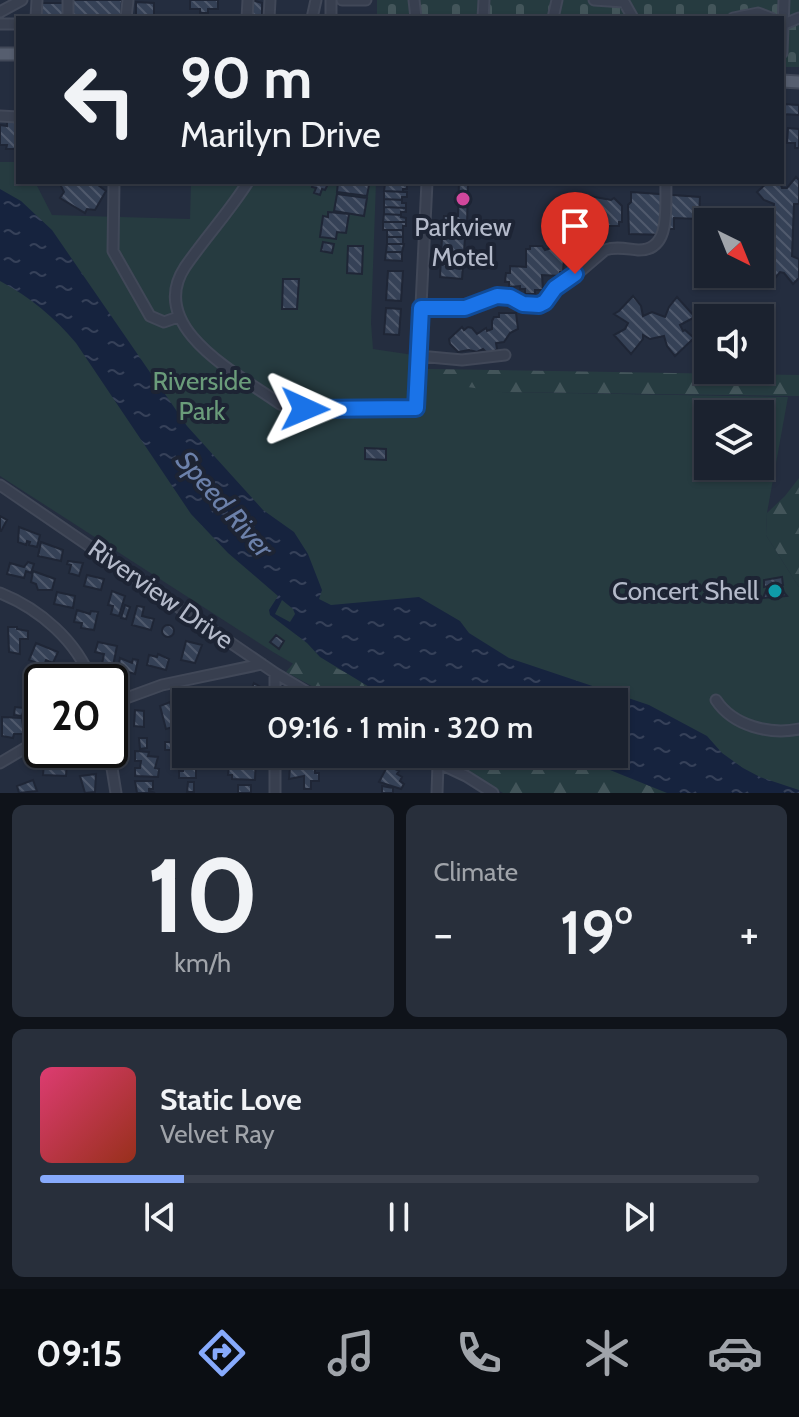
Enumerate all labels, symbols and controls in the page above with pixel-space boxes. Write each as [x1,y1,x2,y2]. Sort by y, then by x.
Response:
text: 90 m [180,44,312,112]
icon: left [48,48,152,152]
text: Marilyn Drive [180,112,381,156]
marker: Parkview Motel [454,190,472,208]
pin [541,192,609,274]
icon: arrive [553,204,597,248]
north arrow [694,208,774,288]
map controls [694,208,774,480]
place label: Parkview Motel [414,211,512,273]
button: sound [694,304,774,384]
park label: Riverside Park [152,365,252,427]
position arrow [263,367,347,451]
button: layers [694,400,774,480]
water label: Speed River [169,444,282,566]
street label: Riverview Drive [82,532,240,656]
place label: Concert Shell [612,575,759,607]
marker: Concert Shell [766,582,784,600]
speed limit sign: 20 [24,664,128,768]
text: 09:16 · 1 min · 320 m [267,709,533,746]
text: 10 [147,832,259,958]
text: Climate [434,856,518,888]
text: 19° [560,896,632,969]
text: − [434,907,453,960]
text: + [740,907,759,960]
text: km/h [174,947,231,979]
text: Static Love [160,1081,302,1118]
text: Velvet Ray [160,1118,275,1150]
icon: previous [138,1195,182,1239]
icon: pause [377,1195,421,1239]
icon: next [617,1195,661,1239]
icon: directions [194,1325,250,1381]
icon: music [323,1325,379,1381]
icon: phone [451,1325,507,1381]
icon: climate [579,1325,635,1381]
icon: car [707,1325,763,1381]
text: 09:15 [36,1331,122,1375]

